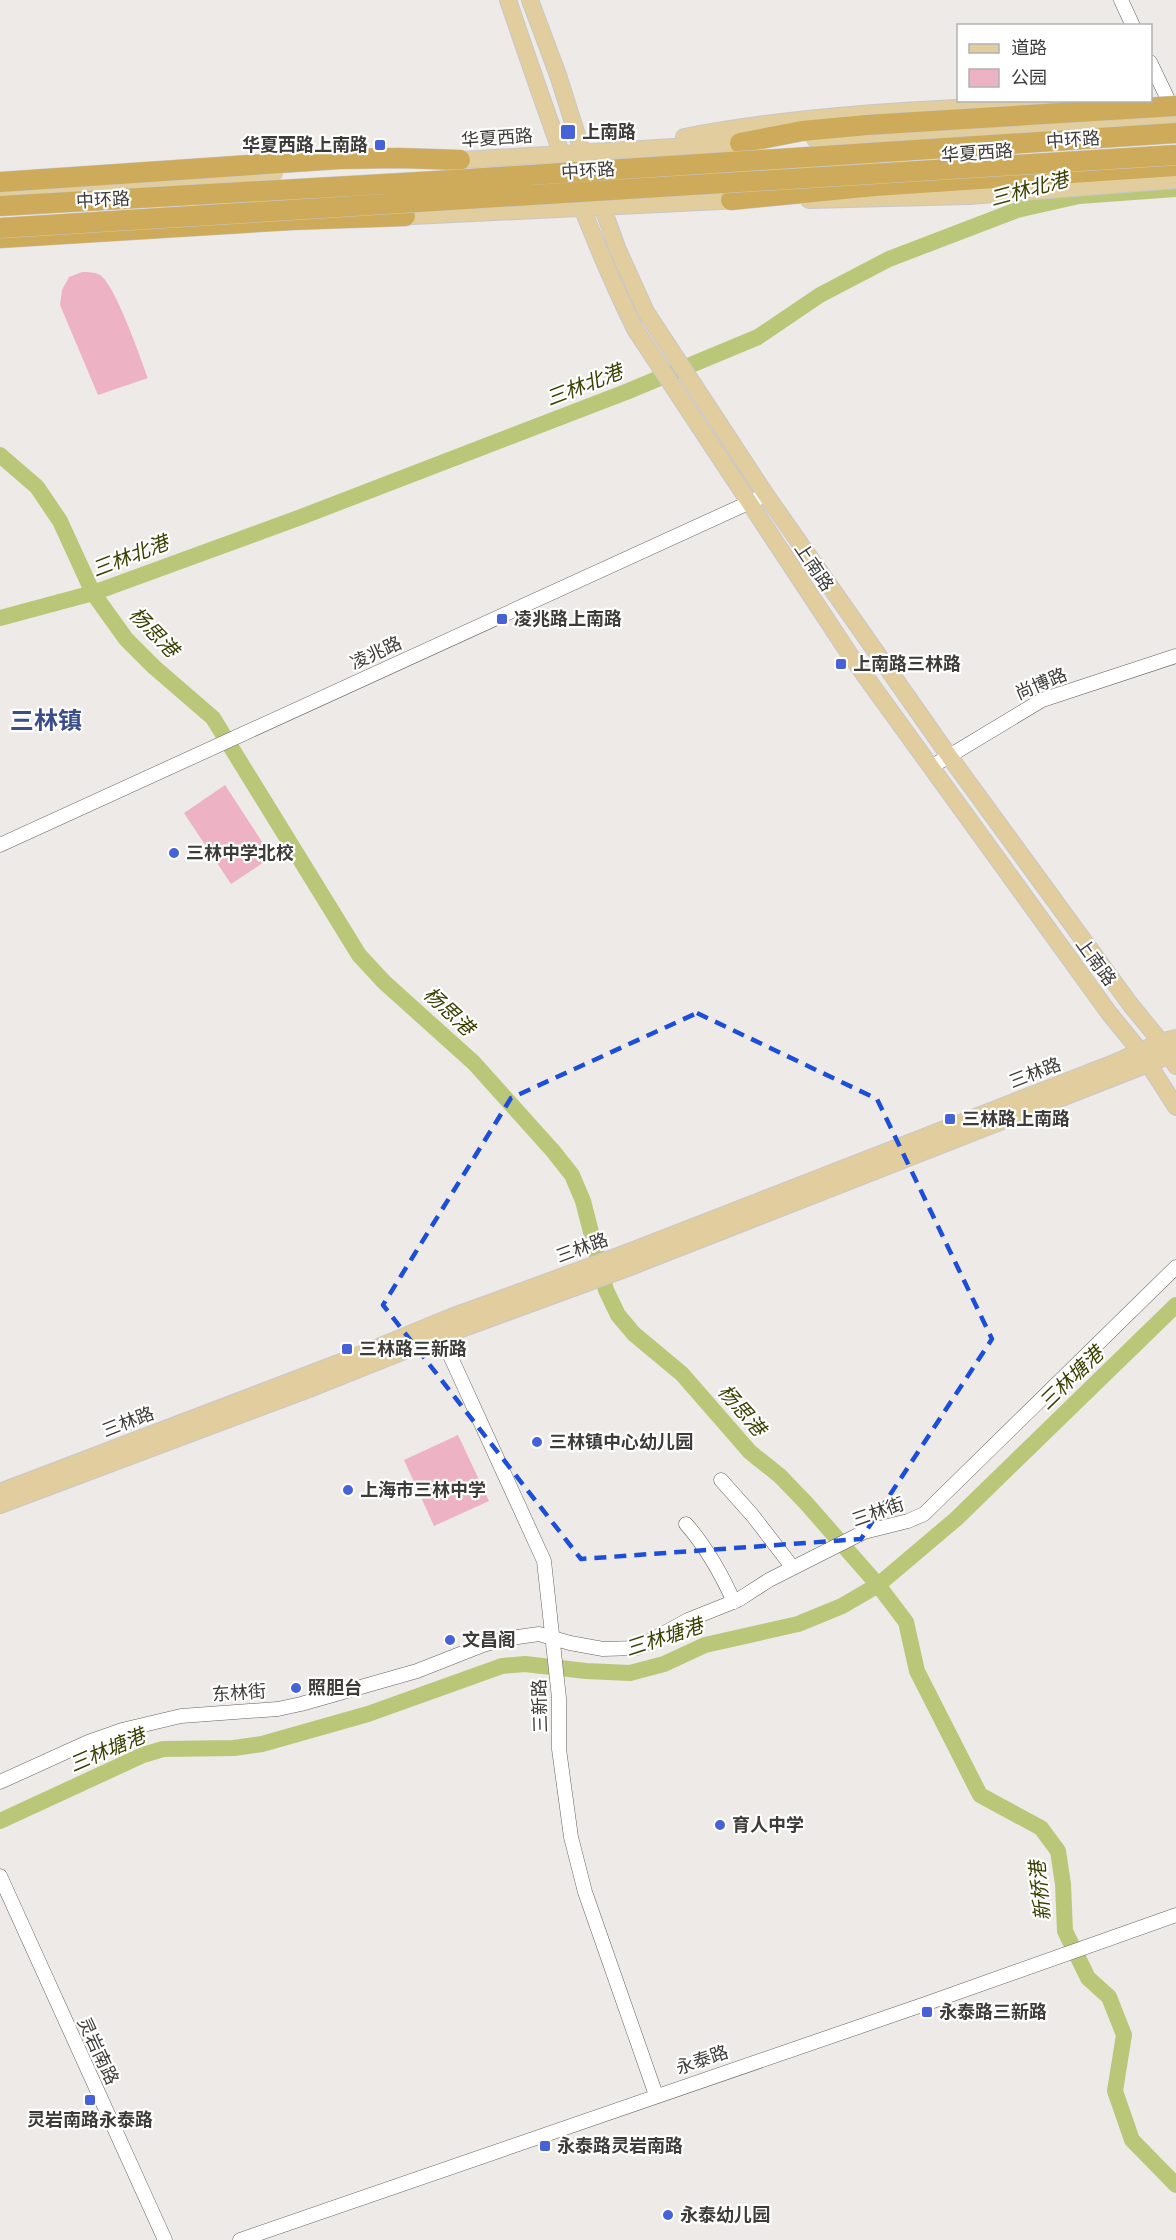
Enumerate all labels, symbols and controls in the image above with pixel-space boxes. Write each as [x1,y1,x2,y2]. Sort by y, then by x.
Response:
legend [957,24,1152,102]
text: 道路 [1011,37,1047,59]
text: 公园 [1011,67,1047,89]
place label: 上南路 [582,121,636,143]
marker: 上南路 [559,123,577,141]
street label: 华夏西路 [460,125,534,151]
street label: 中环路 [1045,127,1101,153]
place label: 华夏西路上南路 [242,134,368,156]
marker: 华夏西路上南路 [373,138,387,152]
street label: 华夏西路 [940,140,1014,166]
street label: 中环路 [560,158,616,184]
water label: 三林北港 [987,166,1074,211]
street label: 中环路 [75,188,131,212]
water label: 三林北港 [542,358,628,411]
water label: 三林北港 [88,529,174,582]
street label: 上南路 [790,538,838,596]
water label: 杨思港 [125,602,186,664]
place label: 凌兆路上南路 [514,608,622,630]
marker: 凌兆路上南路 [495,612,509,626]
street label: 凌兆路 [347,632,405,674]
place label: 上南路三林路 [853,653,961,675]
marker: 上南路三林路 [834,657,848,671]
street label: 尚博路 [1012,663,1070,705]
district label: 三林镇 [10,707,82,735]
place label: 三林中学北校 [186,842,294,864]
marker: 三林中学北校 [167,846,181,860]
street label: 上南路 [1071,934,1121,990]
water label: 杨思港 [419,982,481,1042]
street label: 三林路 [1006,1053,1064,1093]
place label: 三林路上南路 [962,1108,1070,1130]
marker: 三林路上南路 [943,1112,957,1126]
street label: 三林路 [553,1228,611,1268]
place label: 三林路三新路 [359,1338,467,1360]
water label: 三林塘港 [1034,1339,1110,1414]
marker: 三林路三新路 [340,1342,354,1356]
water label: 杨思港 [713,1379,773,1443]
street label: 三林路 [99,1402,157,1442]
place label: 三林镇中心幼儿园 [549,1431,693,1453]
marker: 三林镇中心幼儿园 [530,1435,544,1449]
place label: 上海市三林中学 [360,1479,486,1501]
marker: 上海市三林中学 [341,1483,355,1497]
street label: 三林街 [849,1493,907,1531]
water label: 三林塘港 [622,1612,709,1661]
place label: 文昌阁 [462,1629,516,1651]
marker: 文昌阁 [443,1633,457,1647]
place label: 照胆台 [308,1677,362,1699]
street label: 三新路 [528,1679,552,1733]
street label: 东林街 [211,1680,267,1706]
marker: 照胆台 [289,1681,303,1695]
water label: 三林塘港 [65,1722,151,1777]
place label: 育人中学 [732,1814,804,1836]
marker: 育人中学 [713,1818,727,1832]
water label: 新桥港 [1025,1857,1055,1922]
place label: 永泰路三新路 [939,2001,1047,2023]
marker: 永泰路三新路 [920,2005,934,2019]
street label: 灵岩南路 [73,2014,123,2088]
street label: 永泰路 [673,2041,731,2079]
marker: 灵岩南路永泰路 [83,2093,97,2107]
place label: 灵岩南路永泰路 [27,2109,153,2131]
place label: 永泰路灵岩南路 [557,2135,683,2157]
marker: 永泰路灵岩南路 [538,2139,552,2153]
place label: 永泰幼儿园 [680,2204,770,2226]
marker: 永泰幼儿园 [661,2208,675,2222]

